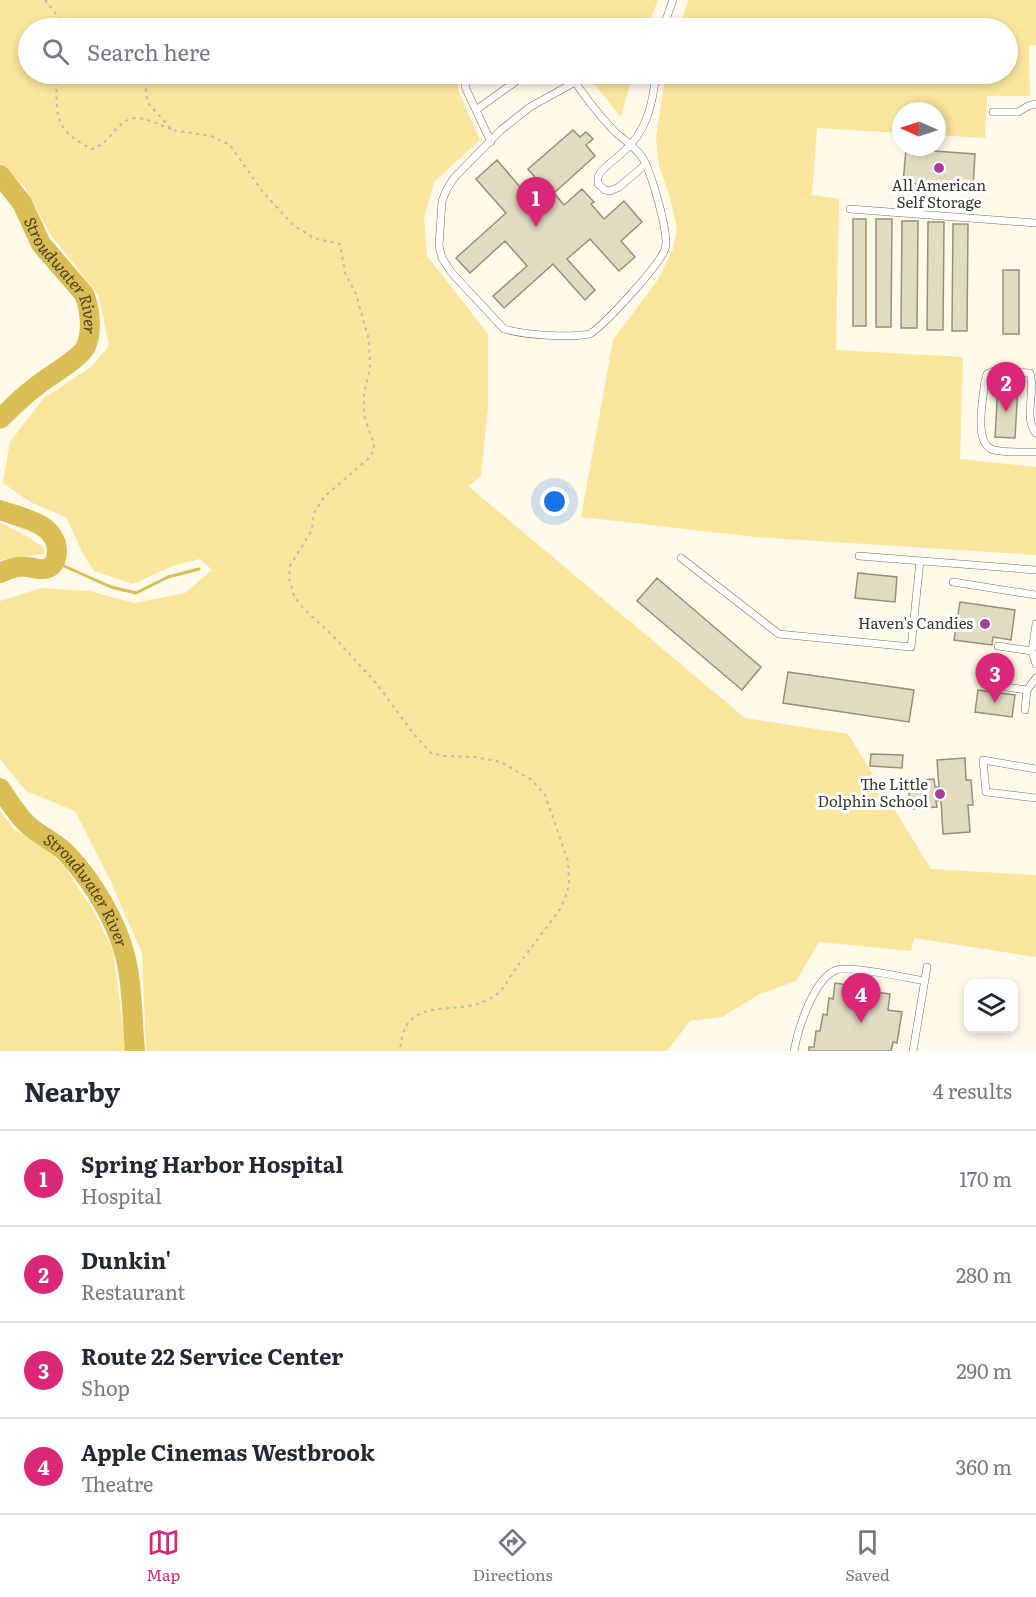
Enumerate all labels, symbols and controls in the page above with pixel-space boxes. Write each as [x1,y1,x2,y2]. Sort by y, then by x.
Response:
search box [18,18,1018,84]
icon: search [39,35,72,68]
text: Search here [87,35,210,68]
north arrow [892,102,946,156]
marker: All American Self Storage [932,161,946,175]
place label: All American Self Storage [892,173,986,213]
pin: 1 [516,178,556,227]
water label: Stroudwater River [19,213,103,335]
pin: 2 [986,362,1026,412]
your location [540,487,569,516]
place label: Haven's Candies [858,611,973,634]
marker: Haven's Candies [978,617,992,631]
pin: 3 [976,654,1014,703]
place label: The Little Dolphin School [818,772,928,812]
marker: The Little Dolphin School [933,787,947,801]
water label: Stroudwater River [40,827,135,950]
pin: 4 [842,974,880,1023]
map controls [964,979,1018,1033]
button: layers [964,979,1018,1033]
text: Nearby [24,1071,120,1110]
text: 4 results [933,1075,1012,1105]
text: Spring Harbor Hospital [81,1147,343,1180]
text: 1 [39,1163,48,1193]
text: 170 m [959,1163,1012,1193]
text: Hospital [81,1180,162,1210]
text: Dunkin' [81,1243,171,1276]
text: 2 [38,1259,49,1289]
text: 280 m [956,1259,1012,1289]
text: Restaurant [81,1276,185,1306]
text: Route 22 Service Center [81,1339,343,1372]
text: 3 [38,1355,49,1385]
text: 290 m [956,1355,1012,1385]
text: Shop [81,1372,130,1402]
text: Apple Cinemas Westbrook [81,1435,375,1468]
text: 4 [37,1451,50,1481]
text: 360 m [955,1451,1012,1481]
text: Theatre [81,1468,153,1498]
tab: Map [146,1526,180,1586]
tab: Directions [473,1526,553,1586]
tab: Saved [845,1526,890,1586]

